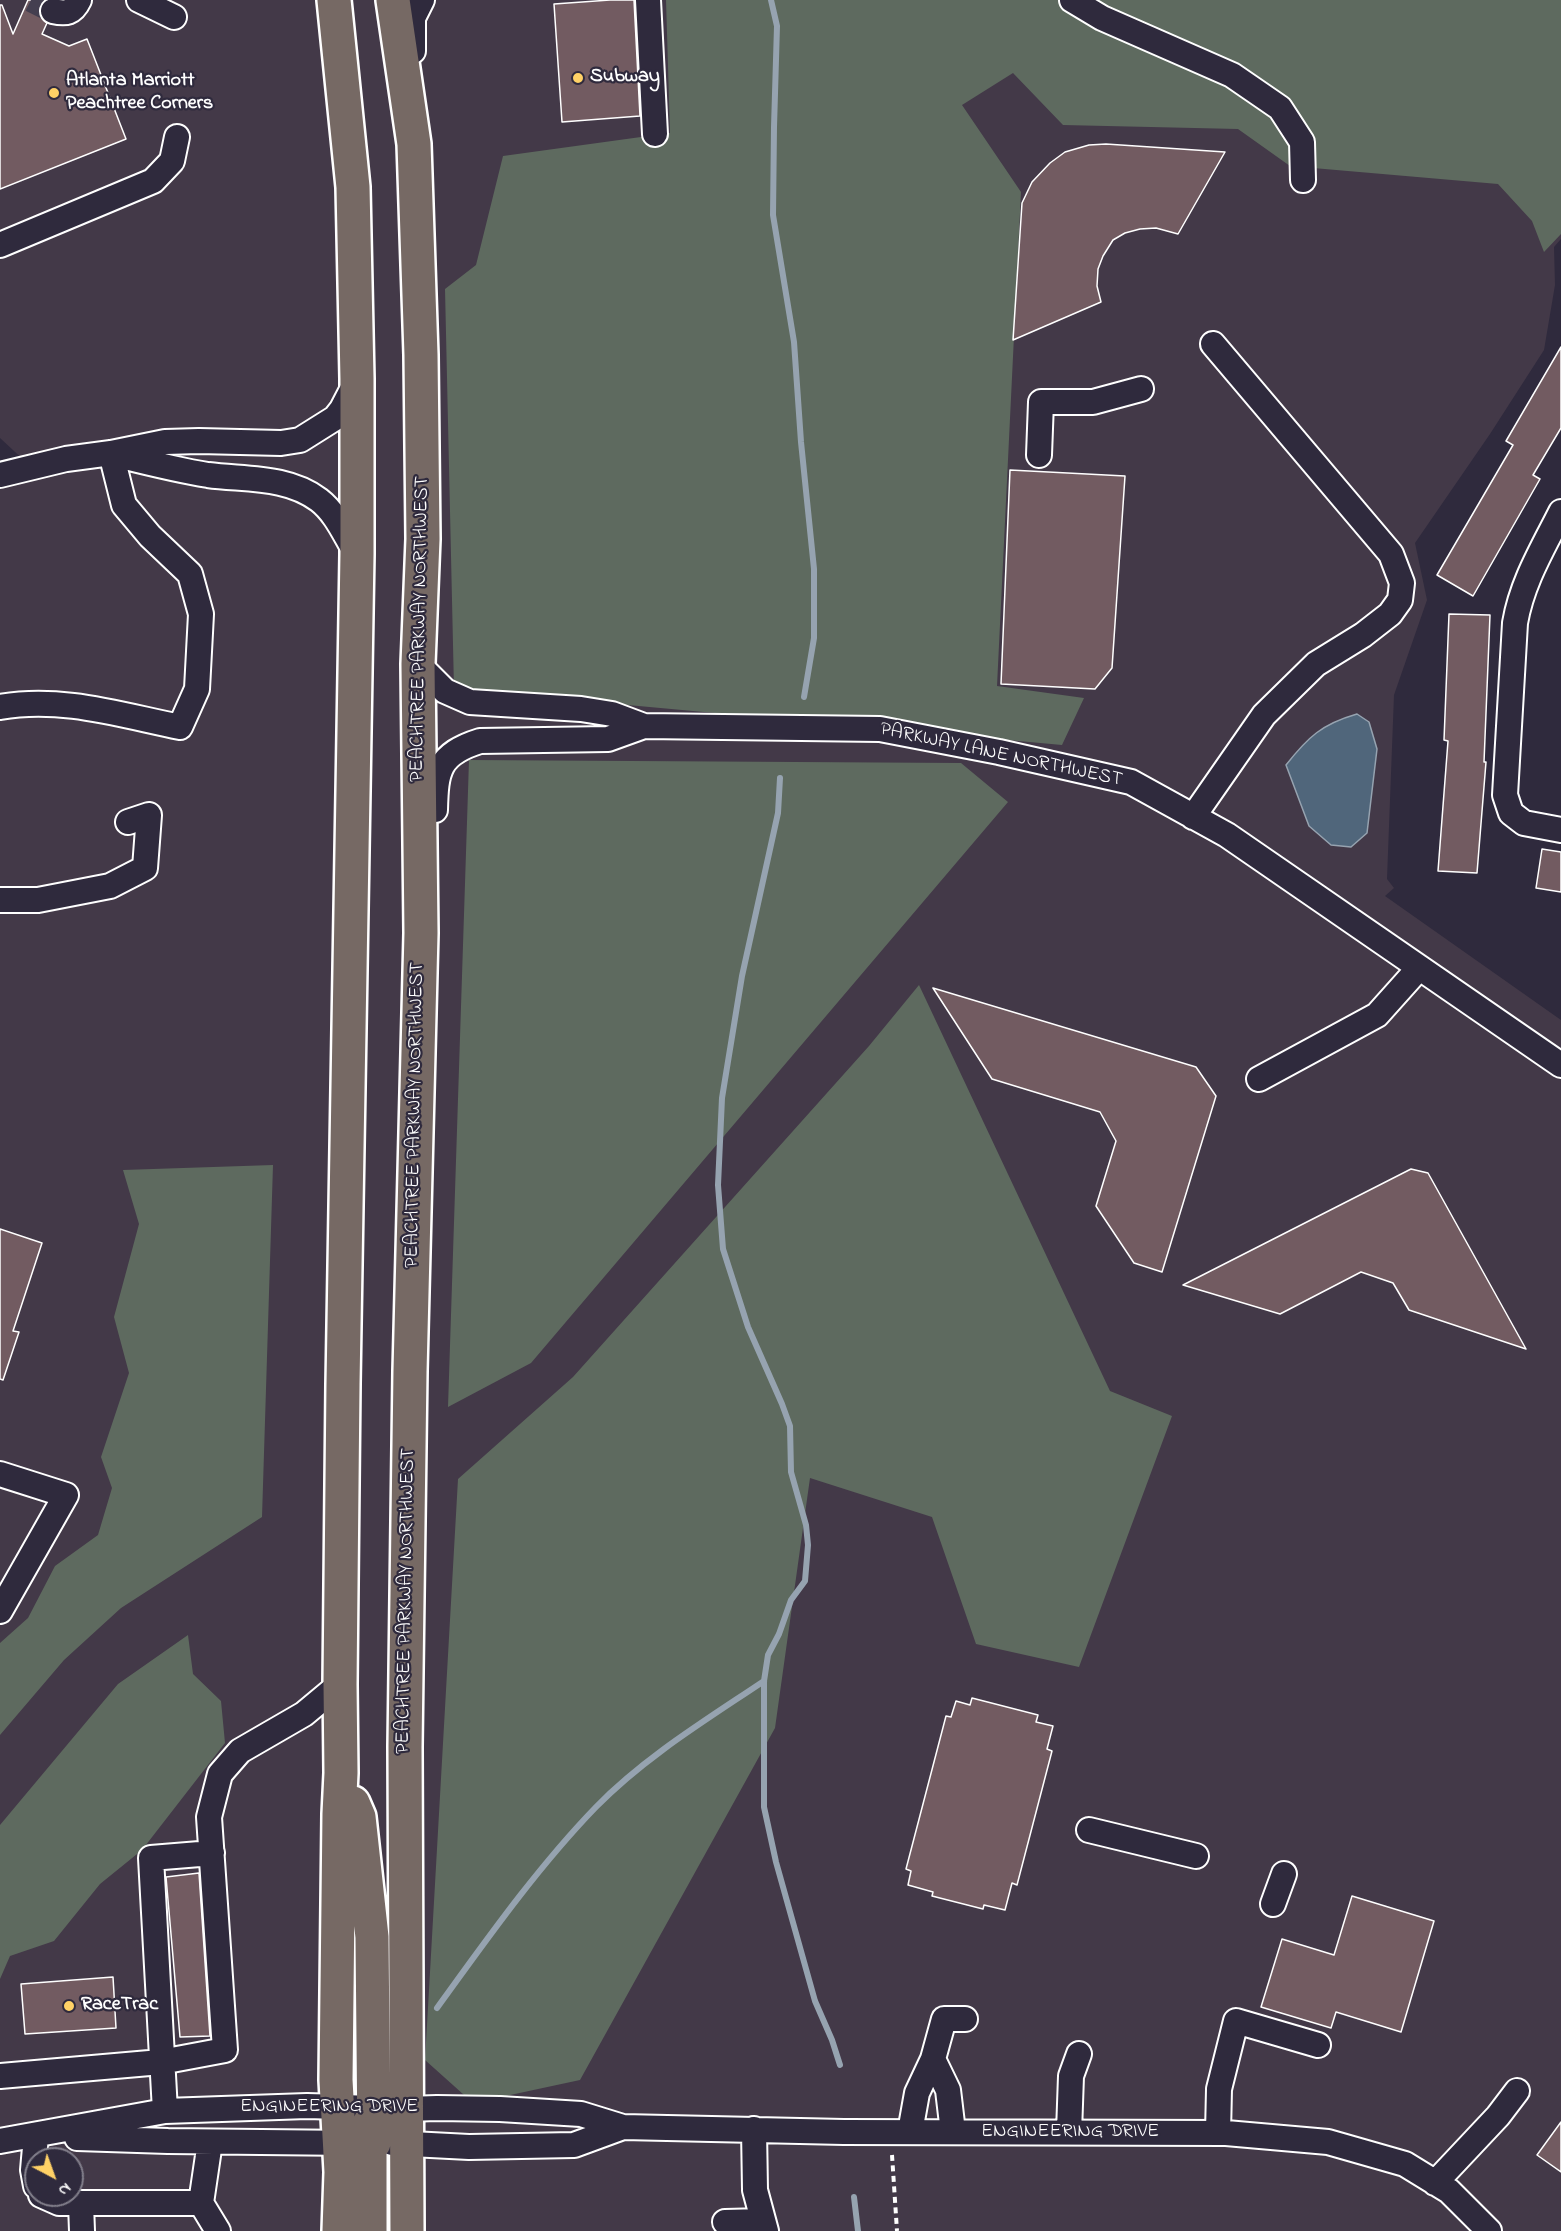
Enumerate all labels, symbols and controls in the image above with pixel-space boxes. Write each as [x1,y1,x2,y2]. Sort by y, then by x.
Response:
place label: Subway [590,66,660,90]
place label: Atlanta Marriott Peachtree Corners [66,70,213,117]
marker: Subway [571,71,585,85]
marker: Atlanta Marriott Peachtree Corners [47,86,61,100]
street label: PEACHTREE PARKWAY NORTHWEST [406,476,436,782]
street label: PARKWAY LANE NORTHWEST [878,719,1124,793]
street label: PEACHTREE PARKWAY NORTHWEST [401,962,431,1268]
street label: PEACHTREE PARKWAY NORTHWEST [392,1448,422,1754]
place label: RaceTrac [81,1994,158,2018]
marker: RaceTrac [62,1999,76,2013]
street label: ENGINEERING DRIVE [240,2096,418,2120]
street label: ENGINEERING DRIVE [981,2121,1159,2145]
north arrow [24,2147,84,2207]
text: N [53,2176,76,2202]

